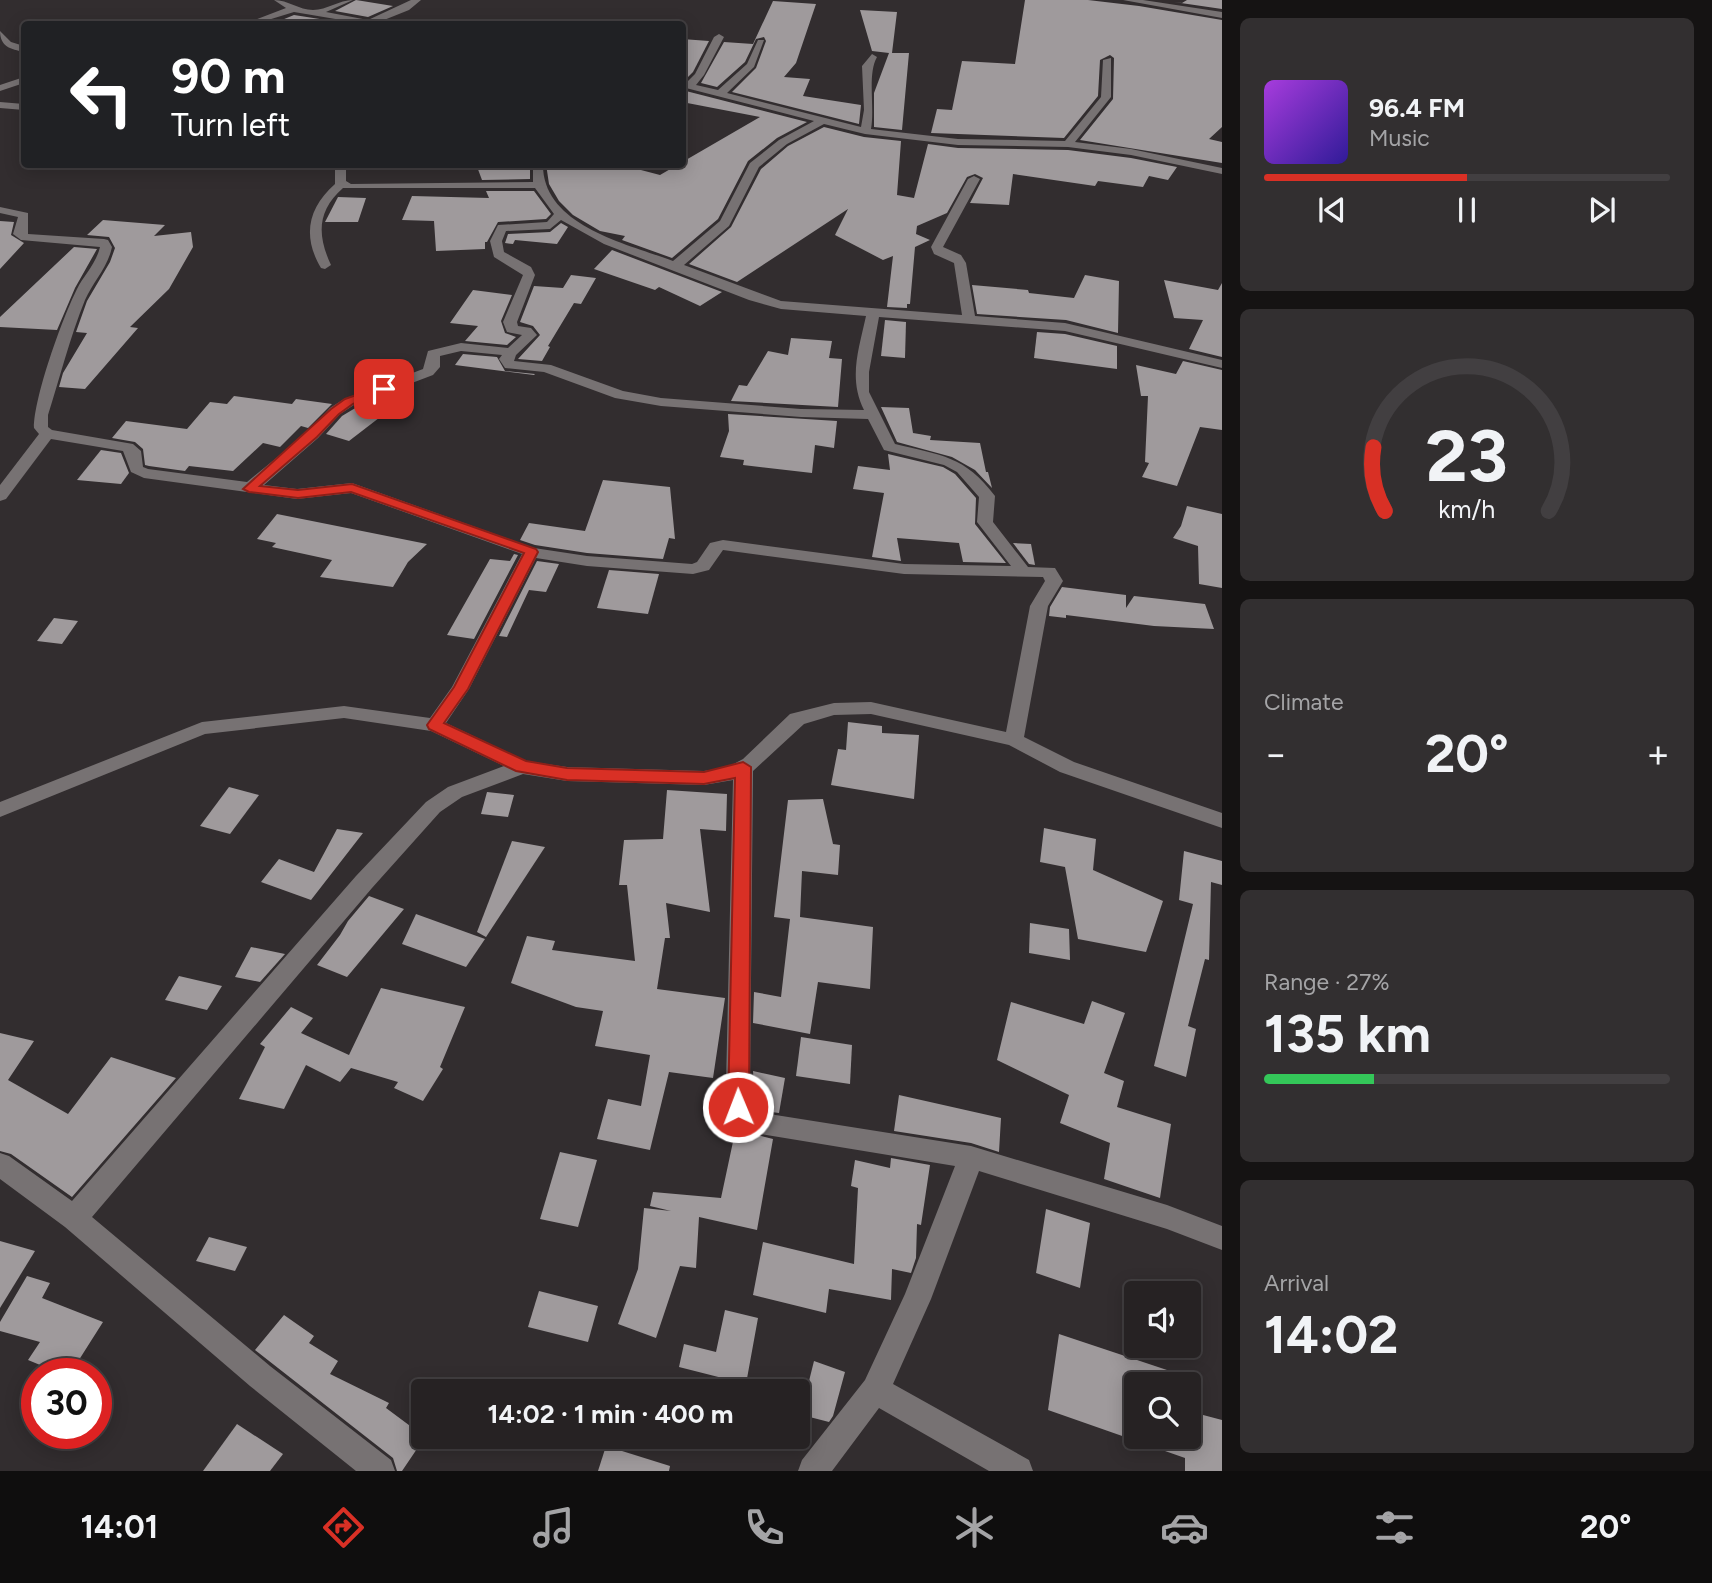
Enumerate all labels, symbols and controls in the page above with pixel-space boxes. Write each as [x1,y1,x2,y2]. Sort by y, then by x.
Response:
text: 90 m [171,46,286,105]
icon: left [56,49,147,140]
text: 96.4 FM [1369,92,1465,124]
text: Turn left [171,106,290,144]
text: Music [1369,124,1430,152]
icon: previous [1313,191,1351,229]
icon: pause [1448,191,1486,229]
icon: next [1583,191,1621,229]
pin [354,359,414,419]
icon: arrive [365,370,403,408]
text: 23 [1426,412,1508,499]
text: km/h [1438,494,1496,524]
text: Climate [1264,688,1343,716]
text: 20° [1425,723,1509,785]
text: − [1264,731,1288,777]
text: + [1646,731,1670,777]
text: Range · 27% [1264,968,1390,996]
text: 135 km [1264,1003,1431,1065]
position arrow [701,1070,775,1144]
text: Arrival [1264,1269,1329,1297]
map controls [1124,1281,1201,1449]
button: sound [1124,1281,1201,1358]
text: 14:02 [1264,1304,1398,1366]
speed limit sign: 30 [21,1358,112,1449]
button: search [1124,1372,1201,1449]
text: 14:02 · 1 min · 400 m [488,1398,733,1430]
icon: directions [319,1503,368,1552]
icon: music [529,1503,578,1552]
icon: phone [740,1503,789,1552]
icon: climate [950,1503,999,1552]
icon: car [1160,1503,1209,1552]
icon: filters [1370,1503,1419,1552]
text: 14:01 [81,1508,158,1546]
text: 20° [1580,1508,1631,1546]

